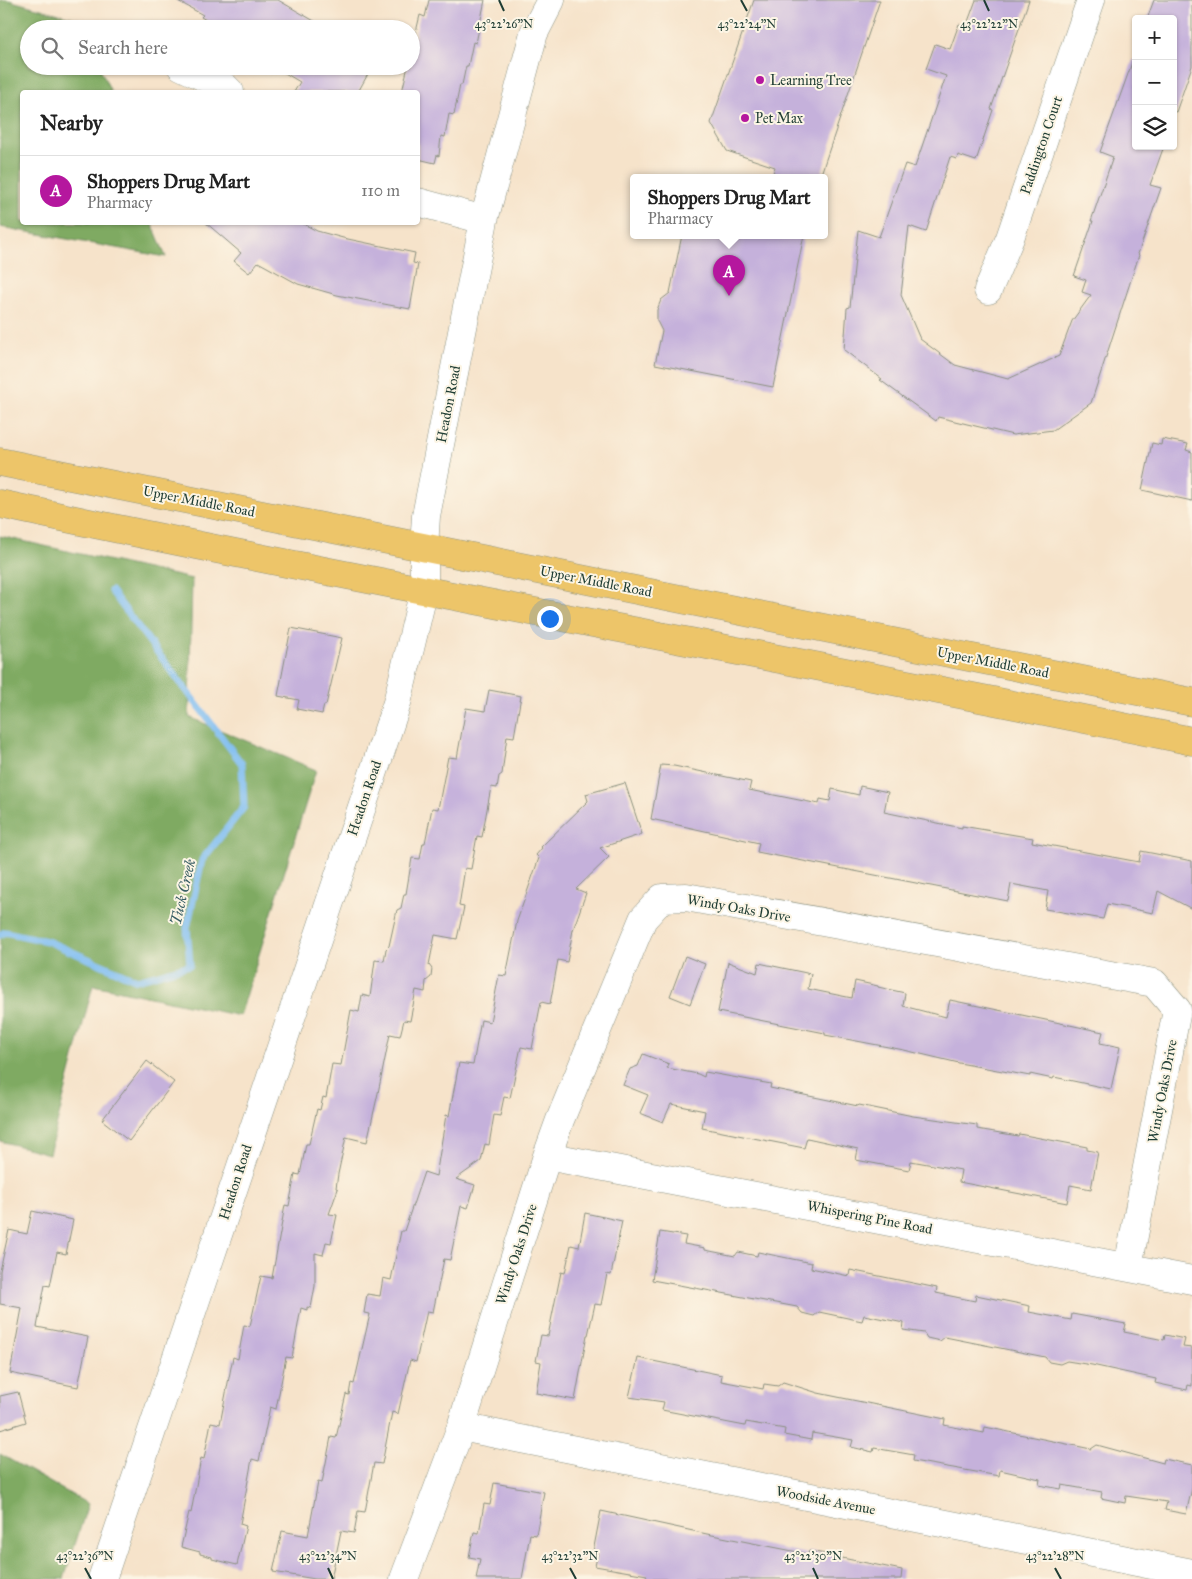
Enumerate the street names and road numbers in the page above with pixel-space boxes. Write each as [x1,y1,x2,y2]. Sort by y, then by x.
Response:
street label: Paddington Court [1017,94,1066,197]
street label: Headon Road [433,364,464,444]
street label: Upper Middle Road [142,482,256,521]
street label: Upper Middle Road [539,562,653,601]
street label: Upper Middle Road [936,643,1050,682]
street label: Headon Road [344,758,385,838]
street label: Windy Oaks Drive [686,891,792,926]
street label: Windy Oaks Drive [1144,1038,1181,1144]
street label: Headon Road [215,1142,256,1222]
street label: Whispering Pine Road [806,1197,934,1238]
street label: Windy Oaks Drive [492,1202,541,1307]
street label: Woodside Avenue [775,1483,877,1518]

